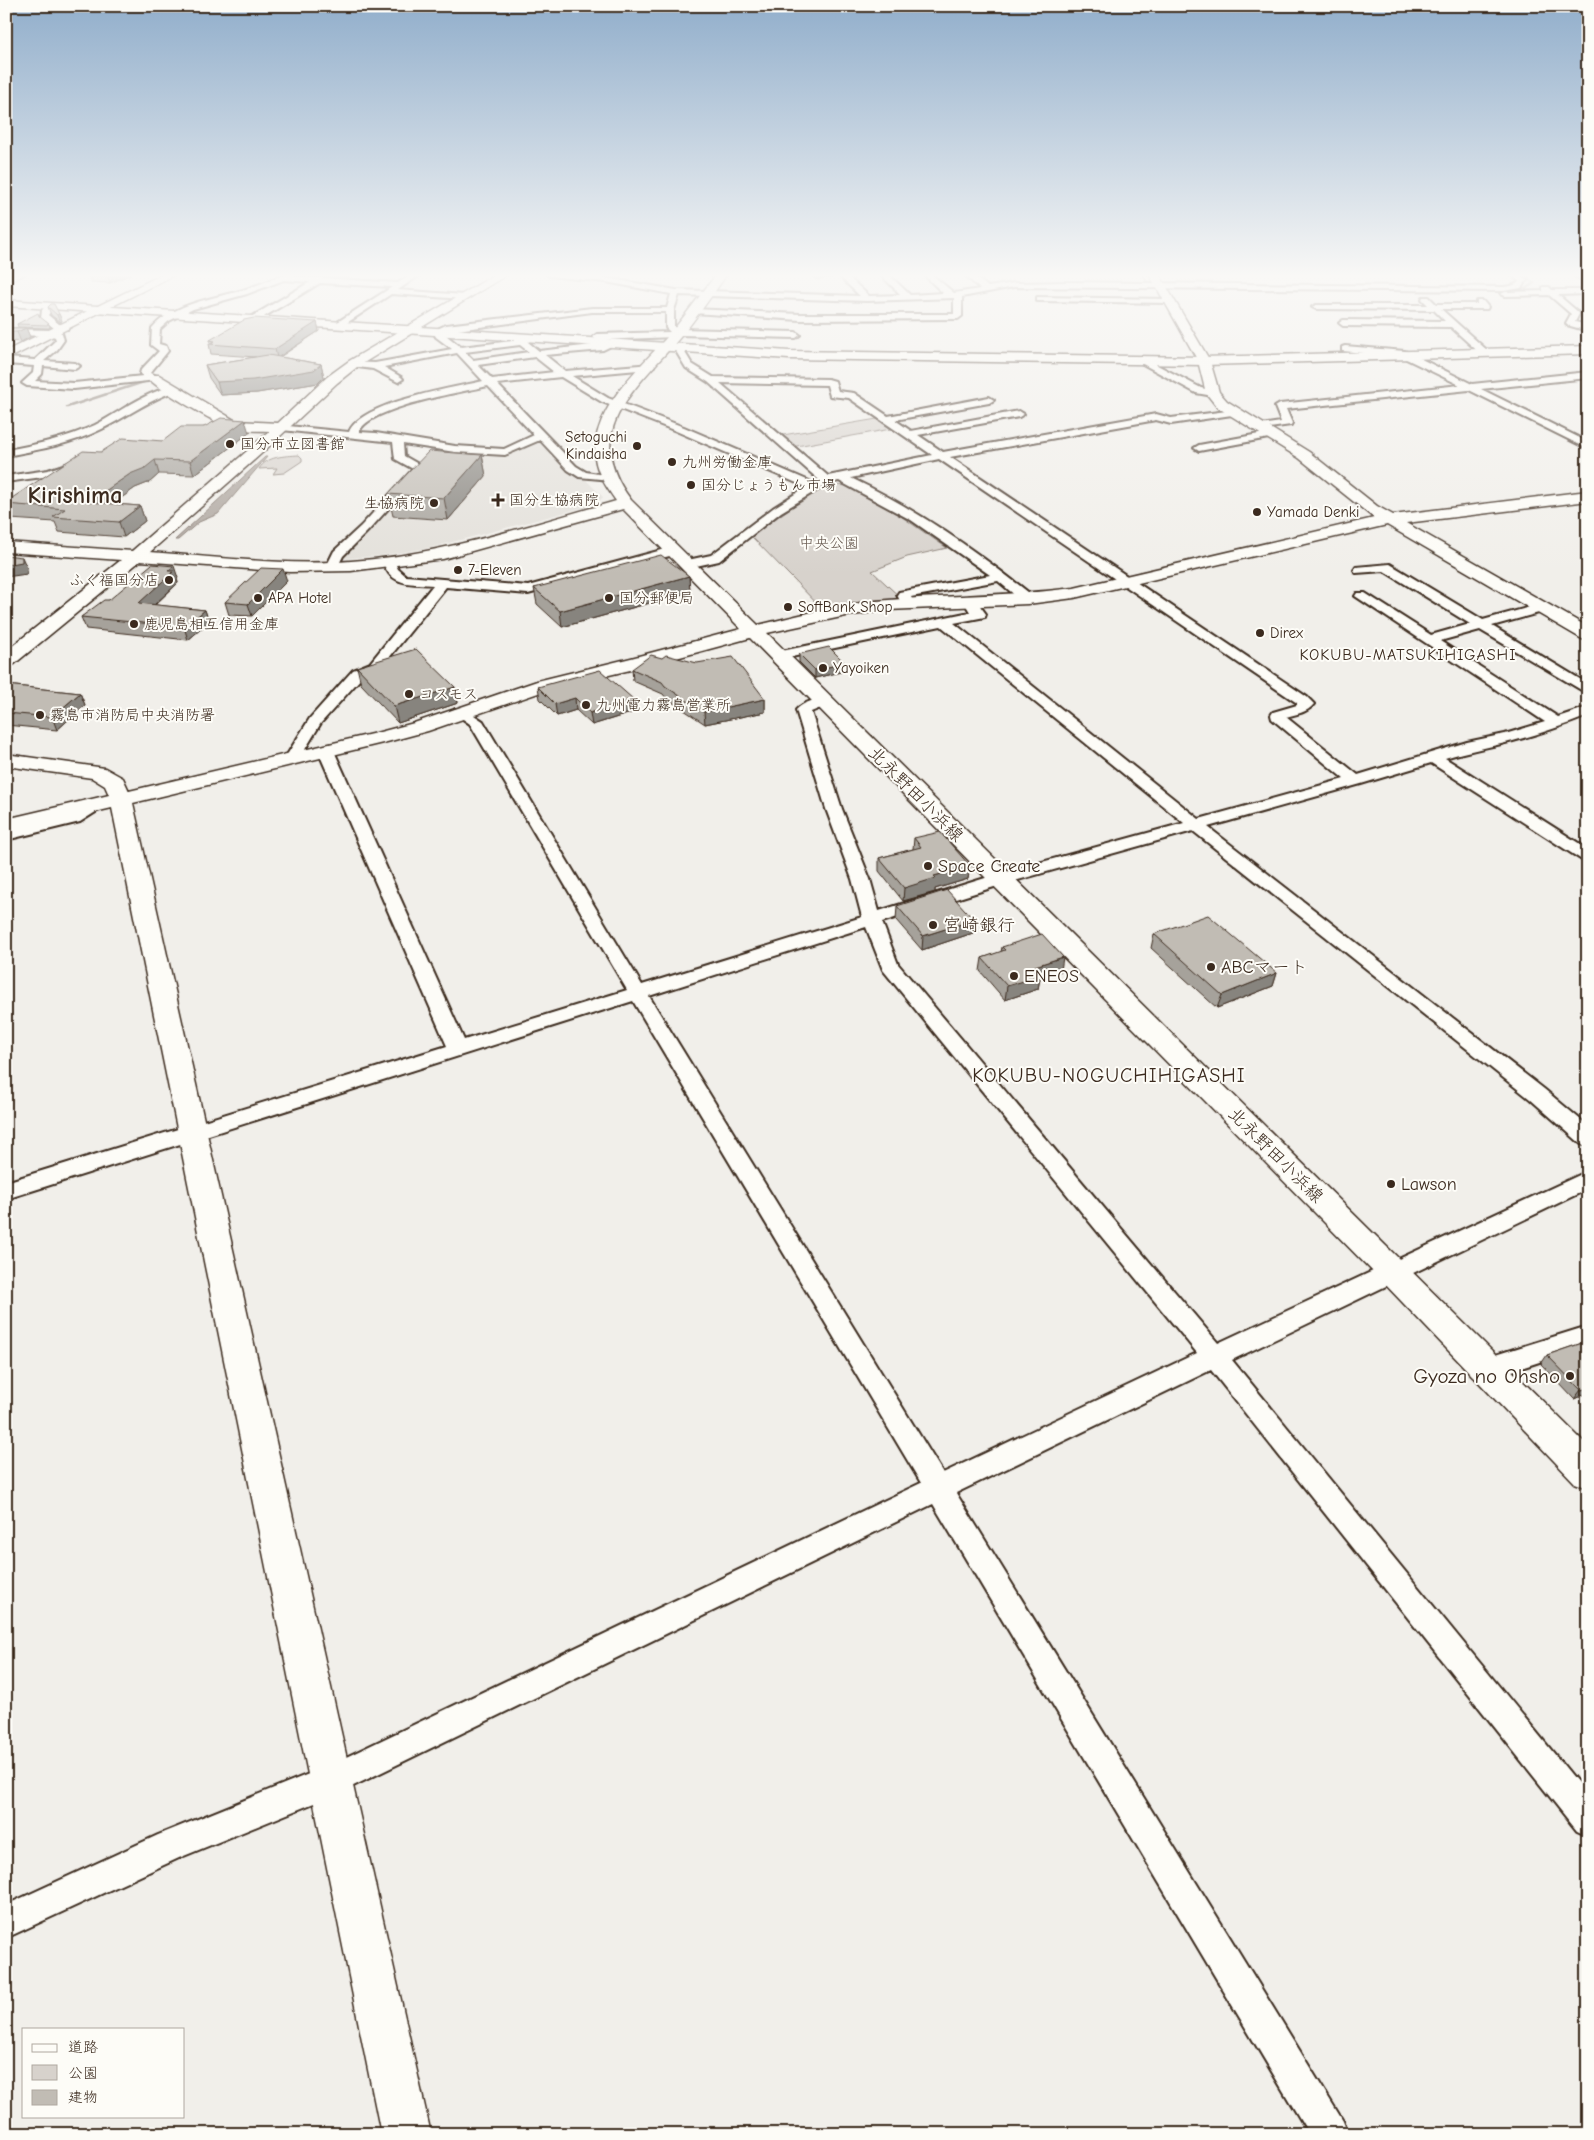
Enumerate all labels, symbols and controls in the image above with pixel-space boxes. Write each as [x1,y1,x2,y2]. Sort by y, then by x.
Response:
place label: Setoguchi Kindaisha [565,428,627,463]
place label: 国分市立図書館 [240,435,345,453]
marker: 国分市立図書館 [224,438,236,450]
marker: Setoguchi Kindaisha [631,440,643,452]
place label: 九州労働金庫 [682,453,772,471]
marker: 九州労働金庫 [666,456,678,468]
place label: 国分じょうもん市場 [701,476,836,494]
marker: 国分じょうもん市場 [685,479,697,491]
district label: Kirishima [28,481,122,509]
place label: 国分生協病院 [509,491,599,509]
marker: 国分生協病院 [491,493,505,507]
place label: 生協病院 [364,494,424,512]
marker: 生協病院 [428,497,440,509]
place label: Yamada Denki [1267,503,1360,521]
marker: Yamada Denki [1251,506,1263,518]
park label: 中央公園 [799,534,859,552]
place label: 7-Eleven [468,561,522,579]
marker: 7-Eleven [452,564,464,576]
place label: ふく福国分店 [69,571,159,589]
marker: ふく福国分店 [163,574,175,586]
place label: APA Hotel [268,589,332,607]
place label: 国分郵便局 [619,589,694,607]
marker: APA Hotel [252,592,264,604]
marker: 国分郵便局 [603,592,615,604]
place label: SoftBank Shop [798,598,892,616]
marker: SoftBank Shop [782,601,794,613]
place label: 鹿児島相互信用金庫 [144,615,279,633]
marker: 鹿児島相互信用金庫 [128,618,140,630]
place label: Direx [1270,624,1304,642]
marker: Direx [1254,627,1266,639]
district label: KOKUBU-MATSUKIHIGASHI [1300,646,1516,664]
place label: Yayoiken [833,659,889,677]
marker: Yayoiken [817,662,829,674]
place label: コスモス [419,685,478,703]
marker: コスモス [403,688,415,700]
place label: 九州電力霧島営業所 [596,696,731,714]
marker: 九州電力霧島営業所 [580,699,592,711]
place label: 霧島市消防局中央消防署 [50,706,215,724]
marker: 霧島市消防局中央消防署 [34,709,46,721]
street label: 北永野田小浜線 [864,742,968,846]
place label: Space Create [938,856,1040,877]
marker: Space Create [922,860,934,872]
place label: 宮崎銀行 [943,915,1015,936]
marker: 宮崎銀行 [927,919,939,931]
place label: ABCマート [1221,957,1308,978]
marker: ABCマート [1205,961,1217,973]
place label: ENEOS [1024,966,1079,987]
marker: ENEOS [1008,970,1020,982]
district label: KOKUBU-NOGUCHIHIGASHI [972,1064,1246,1087]
street label: 北永野田小浜線 [1224,1103,1328,1207]
place label: Lawson [1401,1174,1457,1195]
marker: Lawson [1385,1178,1397,1190]
place label: Gyoza no Ohsho [1413,1364,1560,1388]
marker: Gyoza no Ohsho [1564,1370,1576,1382]
legend [22,2028,185,2118]
text: 道路 [68,2038,98,2056]
text: 公園 [68,2064,98,2082]
text: 建物 [68,2088,98,2106]

